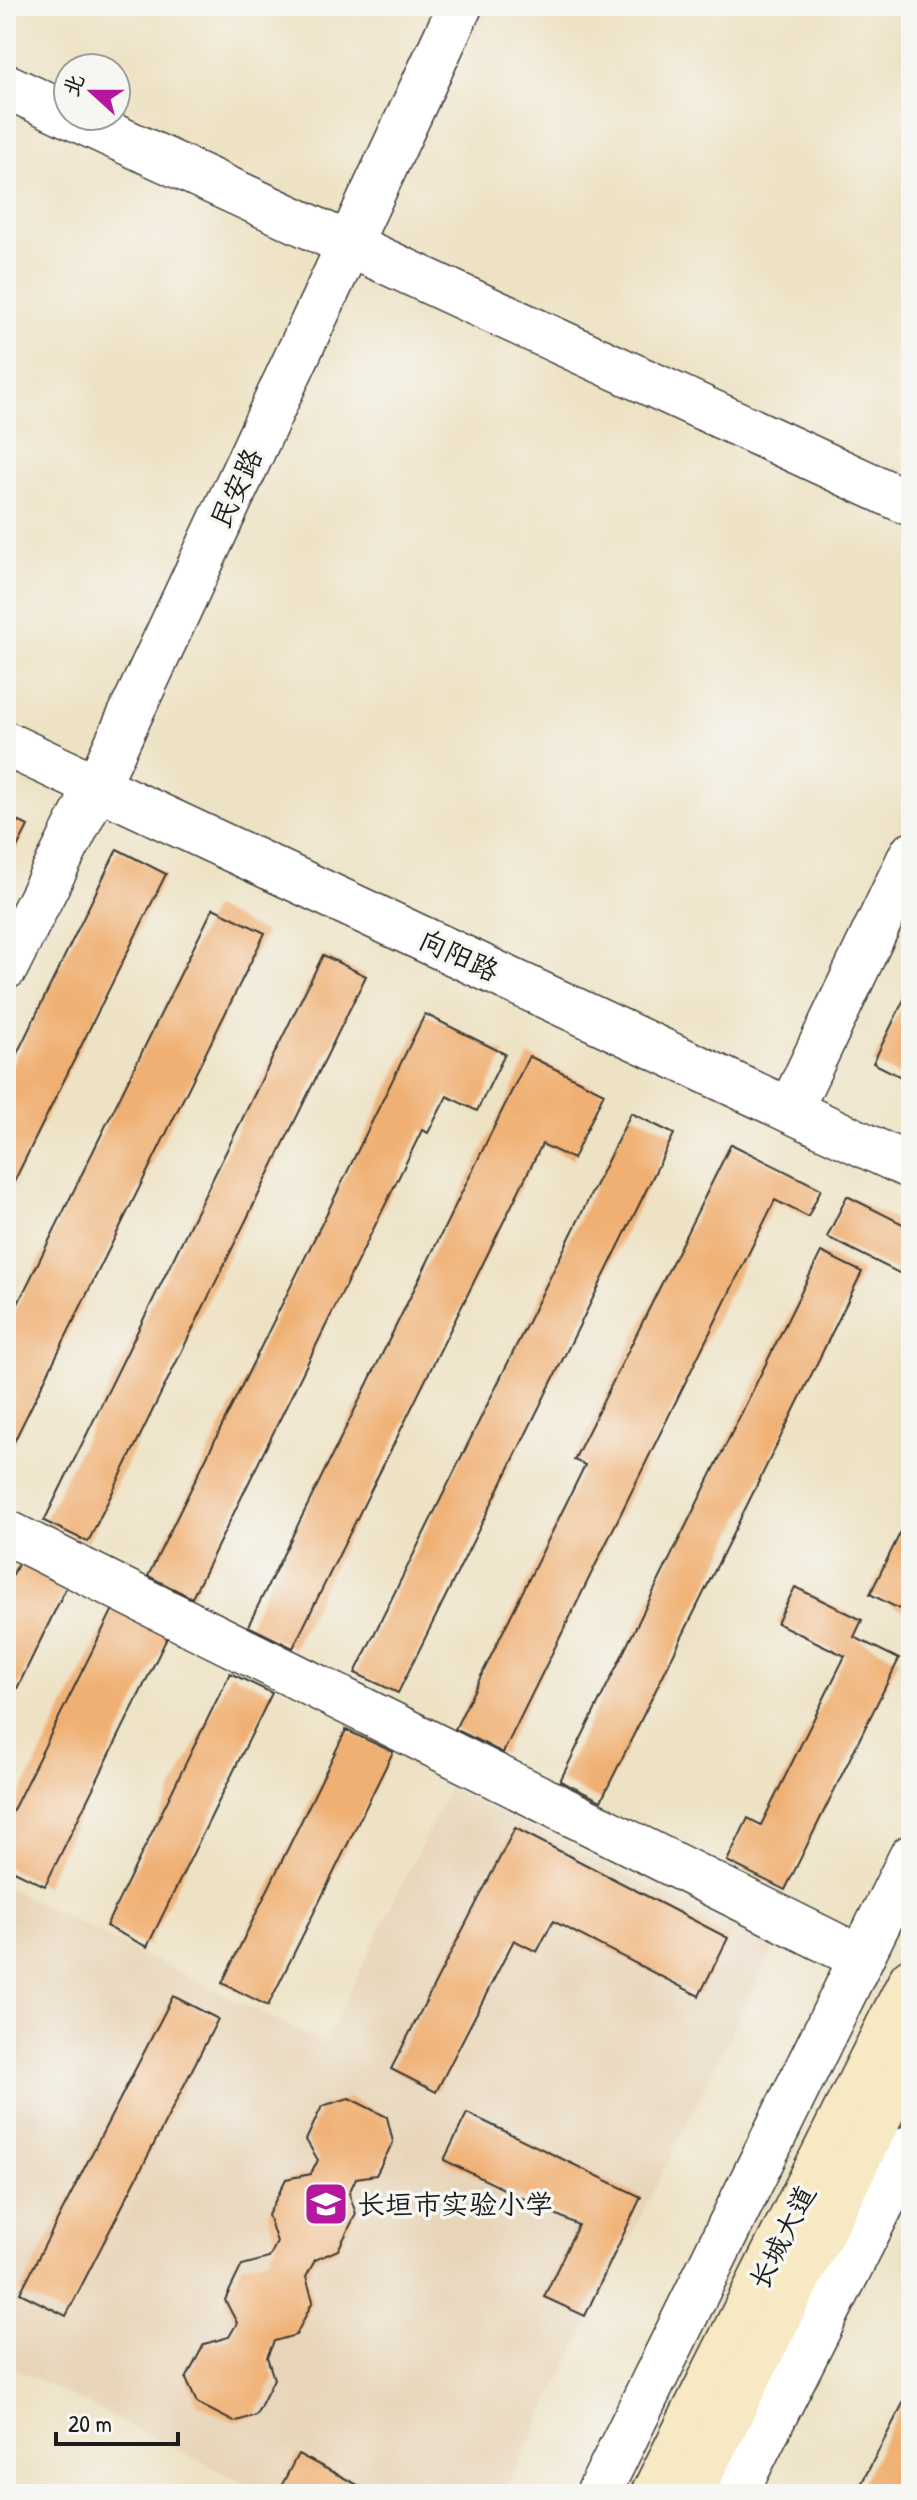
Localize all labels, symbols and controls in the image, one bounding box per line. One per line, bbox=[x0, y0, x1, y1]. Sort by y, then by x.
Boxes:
north arrow bbox=[52, 52, 132, 132]
text: 北 bbox=[55, 69, 91, 100]
street label: 民安路 bbox=[201, 442, 271, 534]
street label: 向阳路 bbox=[413, 920, 505, 990]
street label: 长城大道 bbox=[740, 2178, 824, 2296]
school or university icon: 长垣市实验小学 bbox=[302, 2180, 350, 2228]
place label: 长垣市实验小学 bbox=[357, 2185, 553, 2223]
scale bar bbox=[56, 2396, 178, 2446]
text: 20 m bbox=[68, 2407, 112, 2439]

